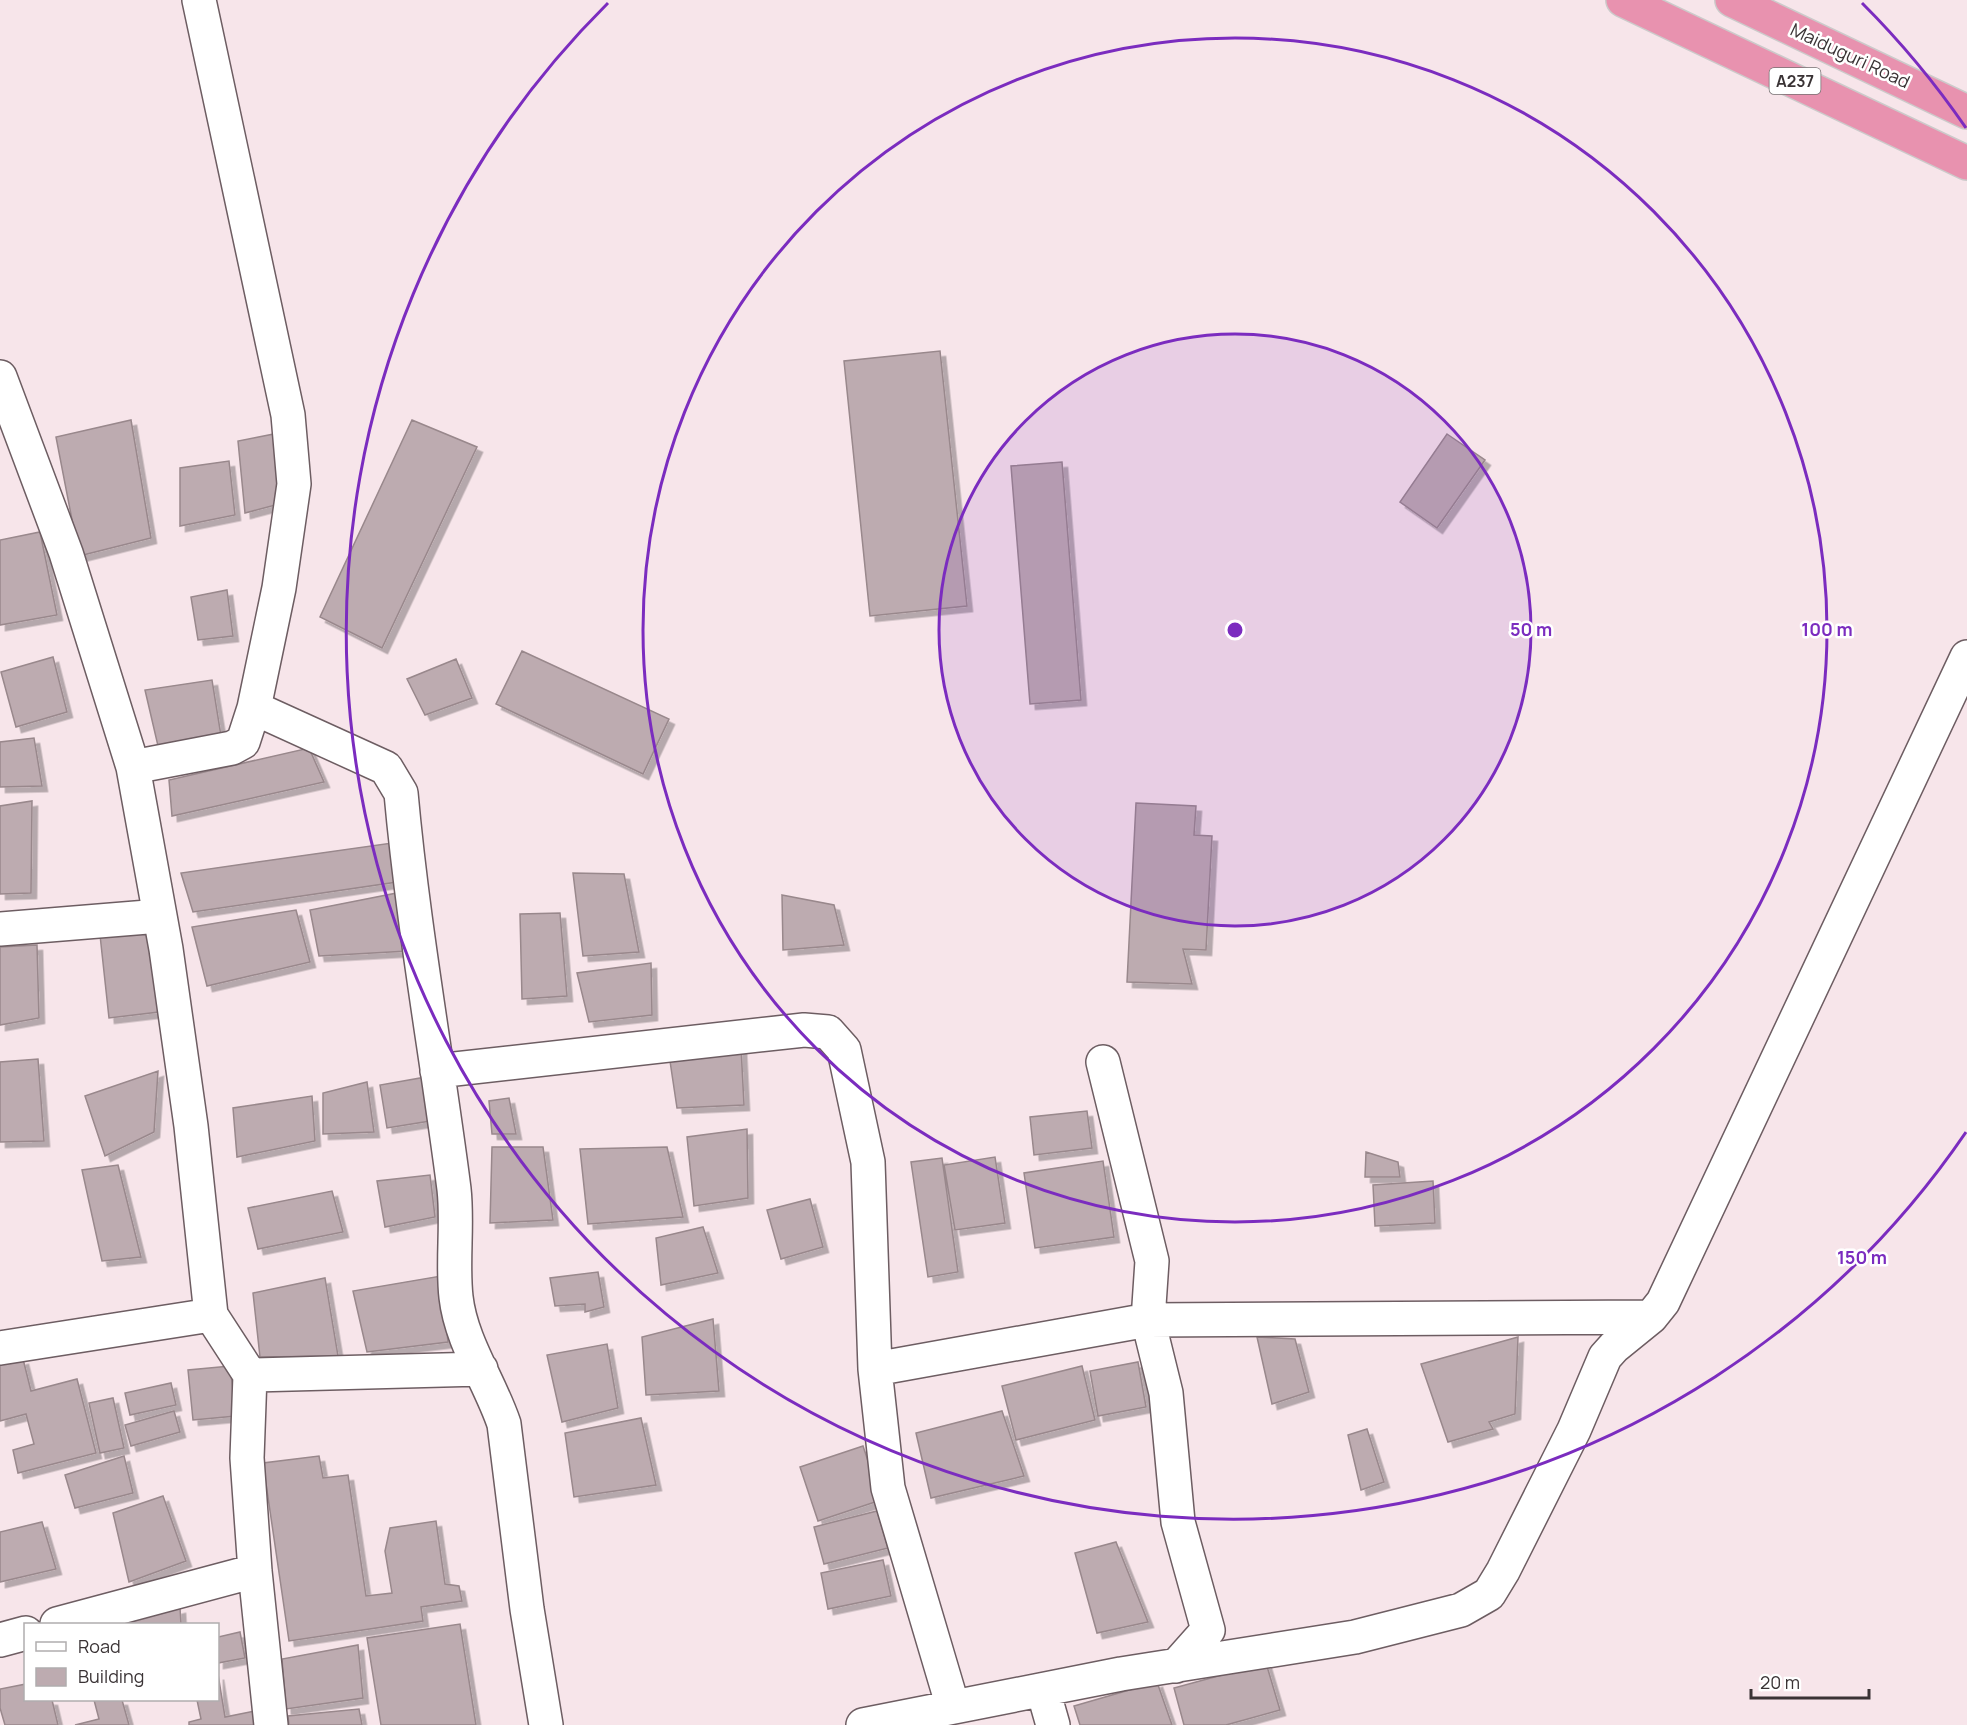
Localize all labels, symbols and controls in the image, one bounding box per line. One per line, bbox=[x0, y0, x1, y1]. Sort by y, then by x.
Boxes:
street label: Maiduguri Road bbox=[1787, 17, 1914, 93]
road number: A237 bbox=[1770, 68, 1820, 94]
text: 50 m bbox=[1510, 617, 1552, 641]
text: 100 m bbox=[1801, 617, 1853, 641]
centre of rings bbox=[1225, 620, 1245, 640]
text: 150 m bbox=[1837, 1245, 1887, 1269]
legend bbox=[24, 1623, 219, 1701]
text: Road bbox=[78, 1634, 121, 1658]
scale bar bbox=[1751, 1662, 1870, 1700]
text: Building bbox=[78, 1664, 144, 1688]
text: 20 m bbox=[1760, 1670, 1800, 1694]

